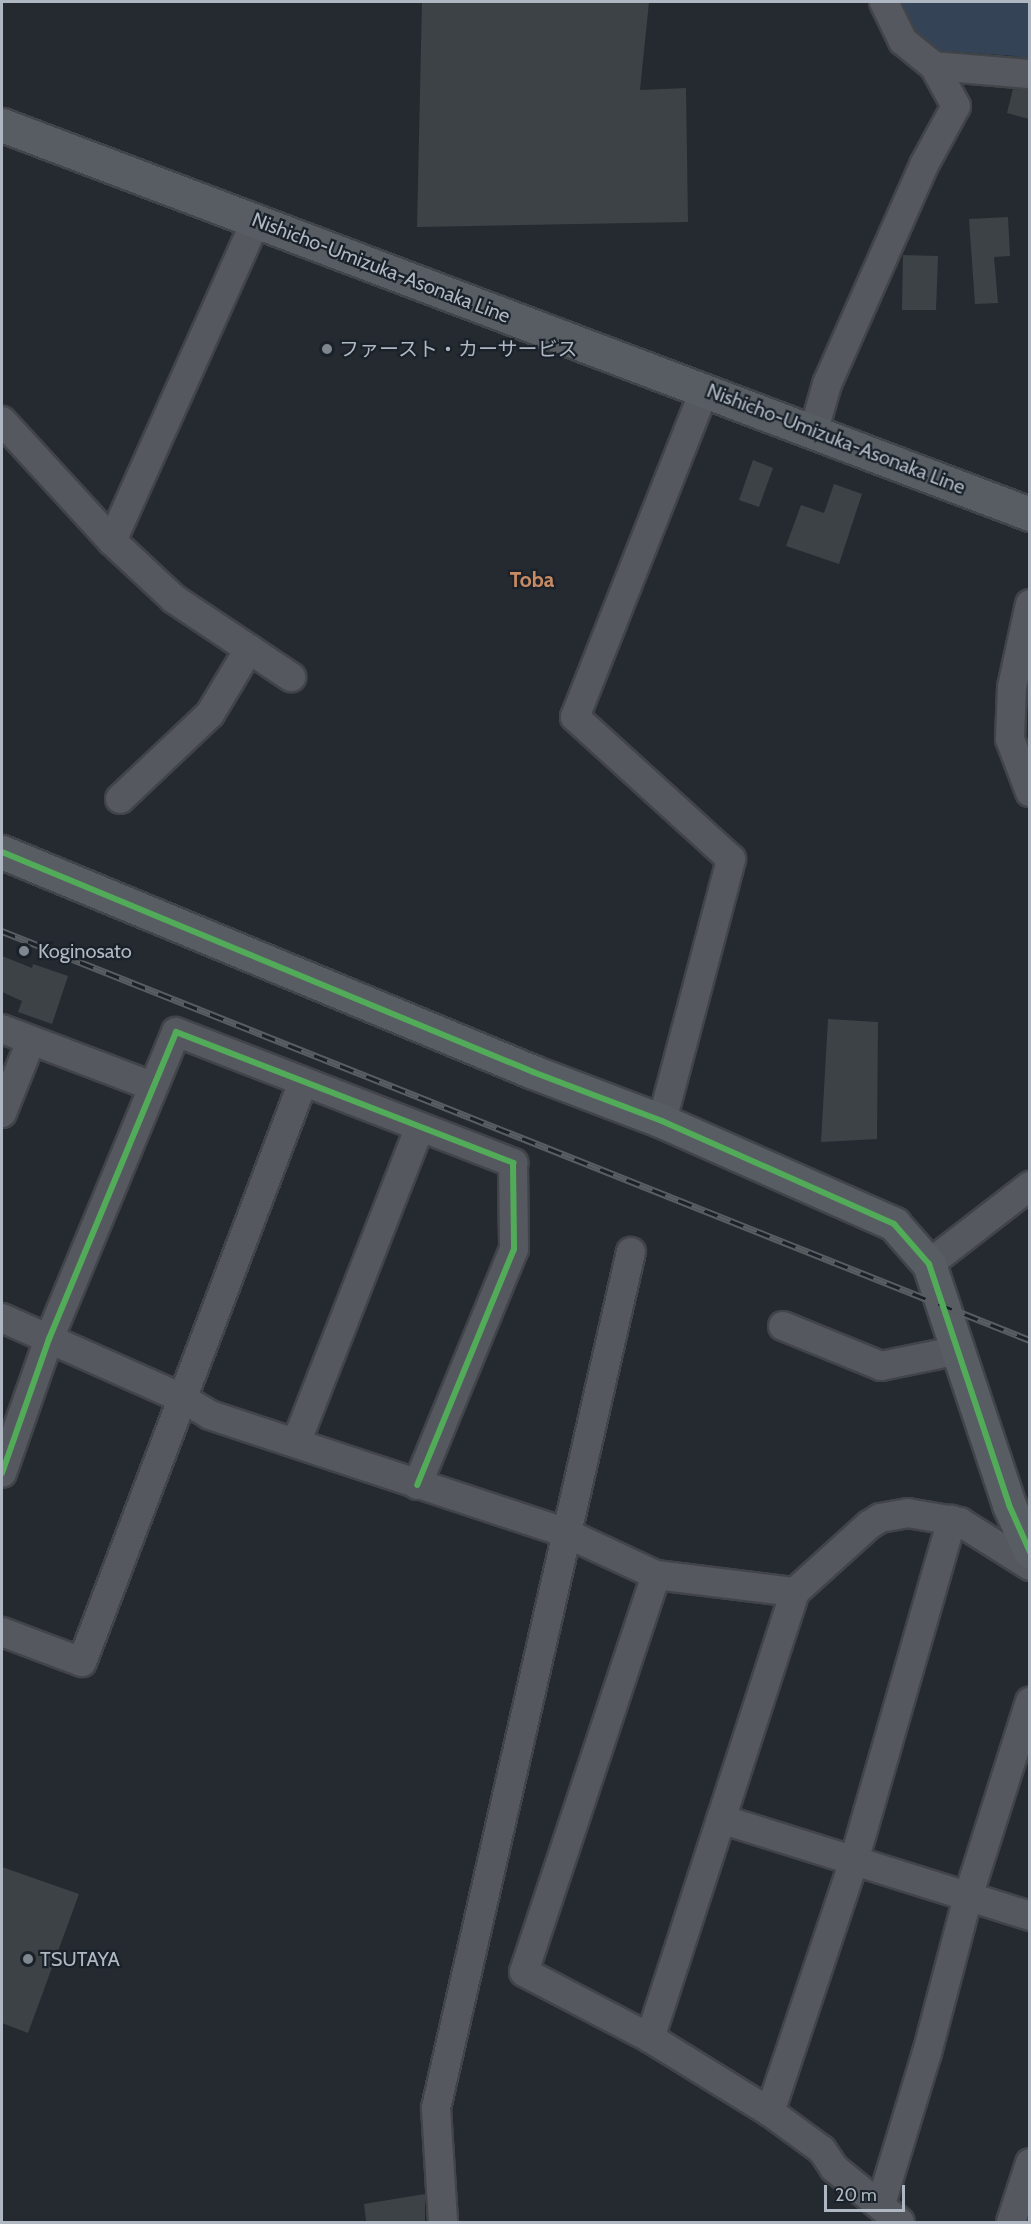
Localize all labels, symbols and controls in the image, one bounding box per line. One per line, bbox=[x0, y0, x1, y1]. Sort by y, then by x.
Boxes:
street label: Nishicho-Umizuka-Asonaka Line bbox=[248, 208, 514, 328]
place label: ファースト・カーサービス bbox=[339, 337, 579, 361]
marker: ファースト・カーサービス bbox=[320, 342, 334, 356]
street label: Nishicho-Umizuka-Asonaka Line bbox=[703, 379, 969, 499]
district label: Toba bbox=[510, 567, 554, 593]
place label: Koginosato bbox=[38, 939, 132, 963]
marker: Koginosato bbox=[15, 942, 33, 960]
place label: TSUTAYA bbox=[40, 1947, 120, 1971]
marker: TSUTAYA bbox=[21, 1952, 35, 1966]
scale bar bbox=[827, 2173, 908, 2211]
text: 20 m bbox=[835, 2184, 877, 2206]

